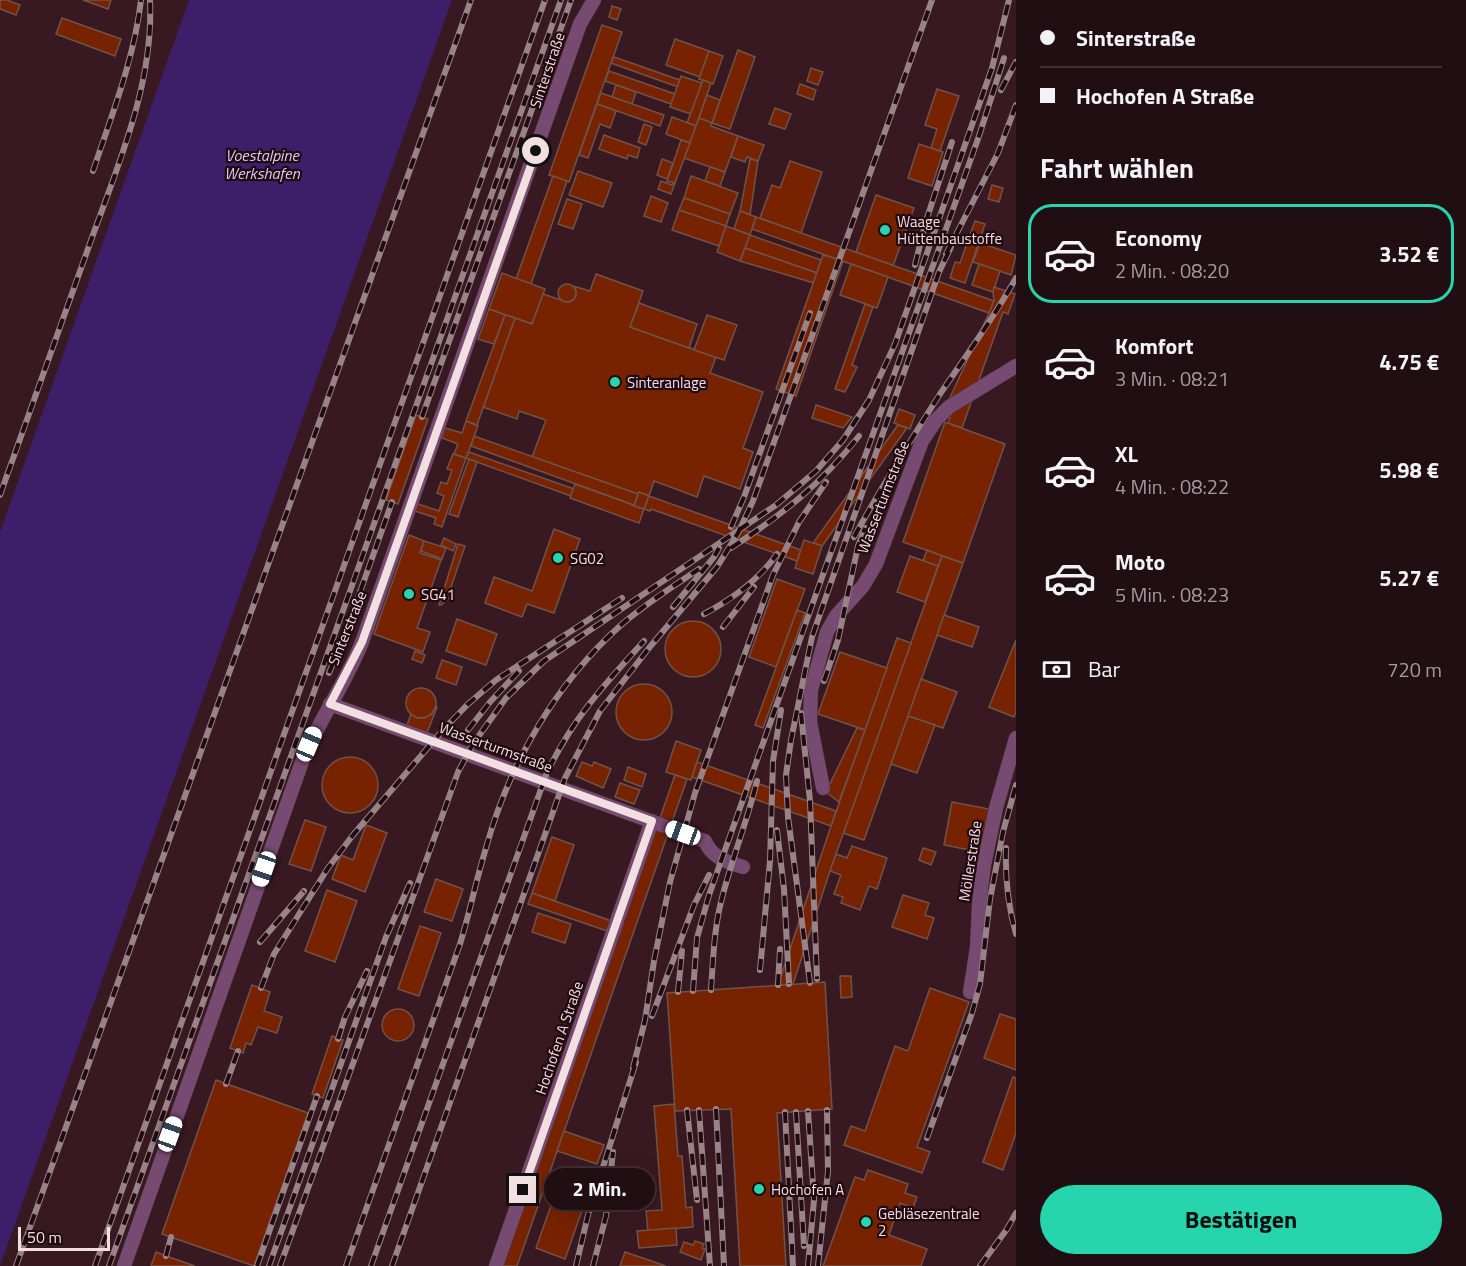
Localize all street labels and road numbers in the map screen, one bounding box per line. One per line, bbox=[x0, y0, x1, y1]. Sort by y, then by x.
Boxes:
street label: Sinterstraße bbox=[523, 29, 571, 111]
street label: Wasserturmstraße bbox=[851, 437, 915, 557]
street label: Sinterstraße bbox=[322, 587, 372, 669]
street label: Wasserturmstraße bbox=[436, 716, 556, 778]
street label: Möllerstraße bbox=[952, 819, 988, 903]
street label: Hochofen A Straße bbox=[529, 978, 589, 1098]

